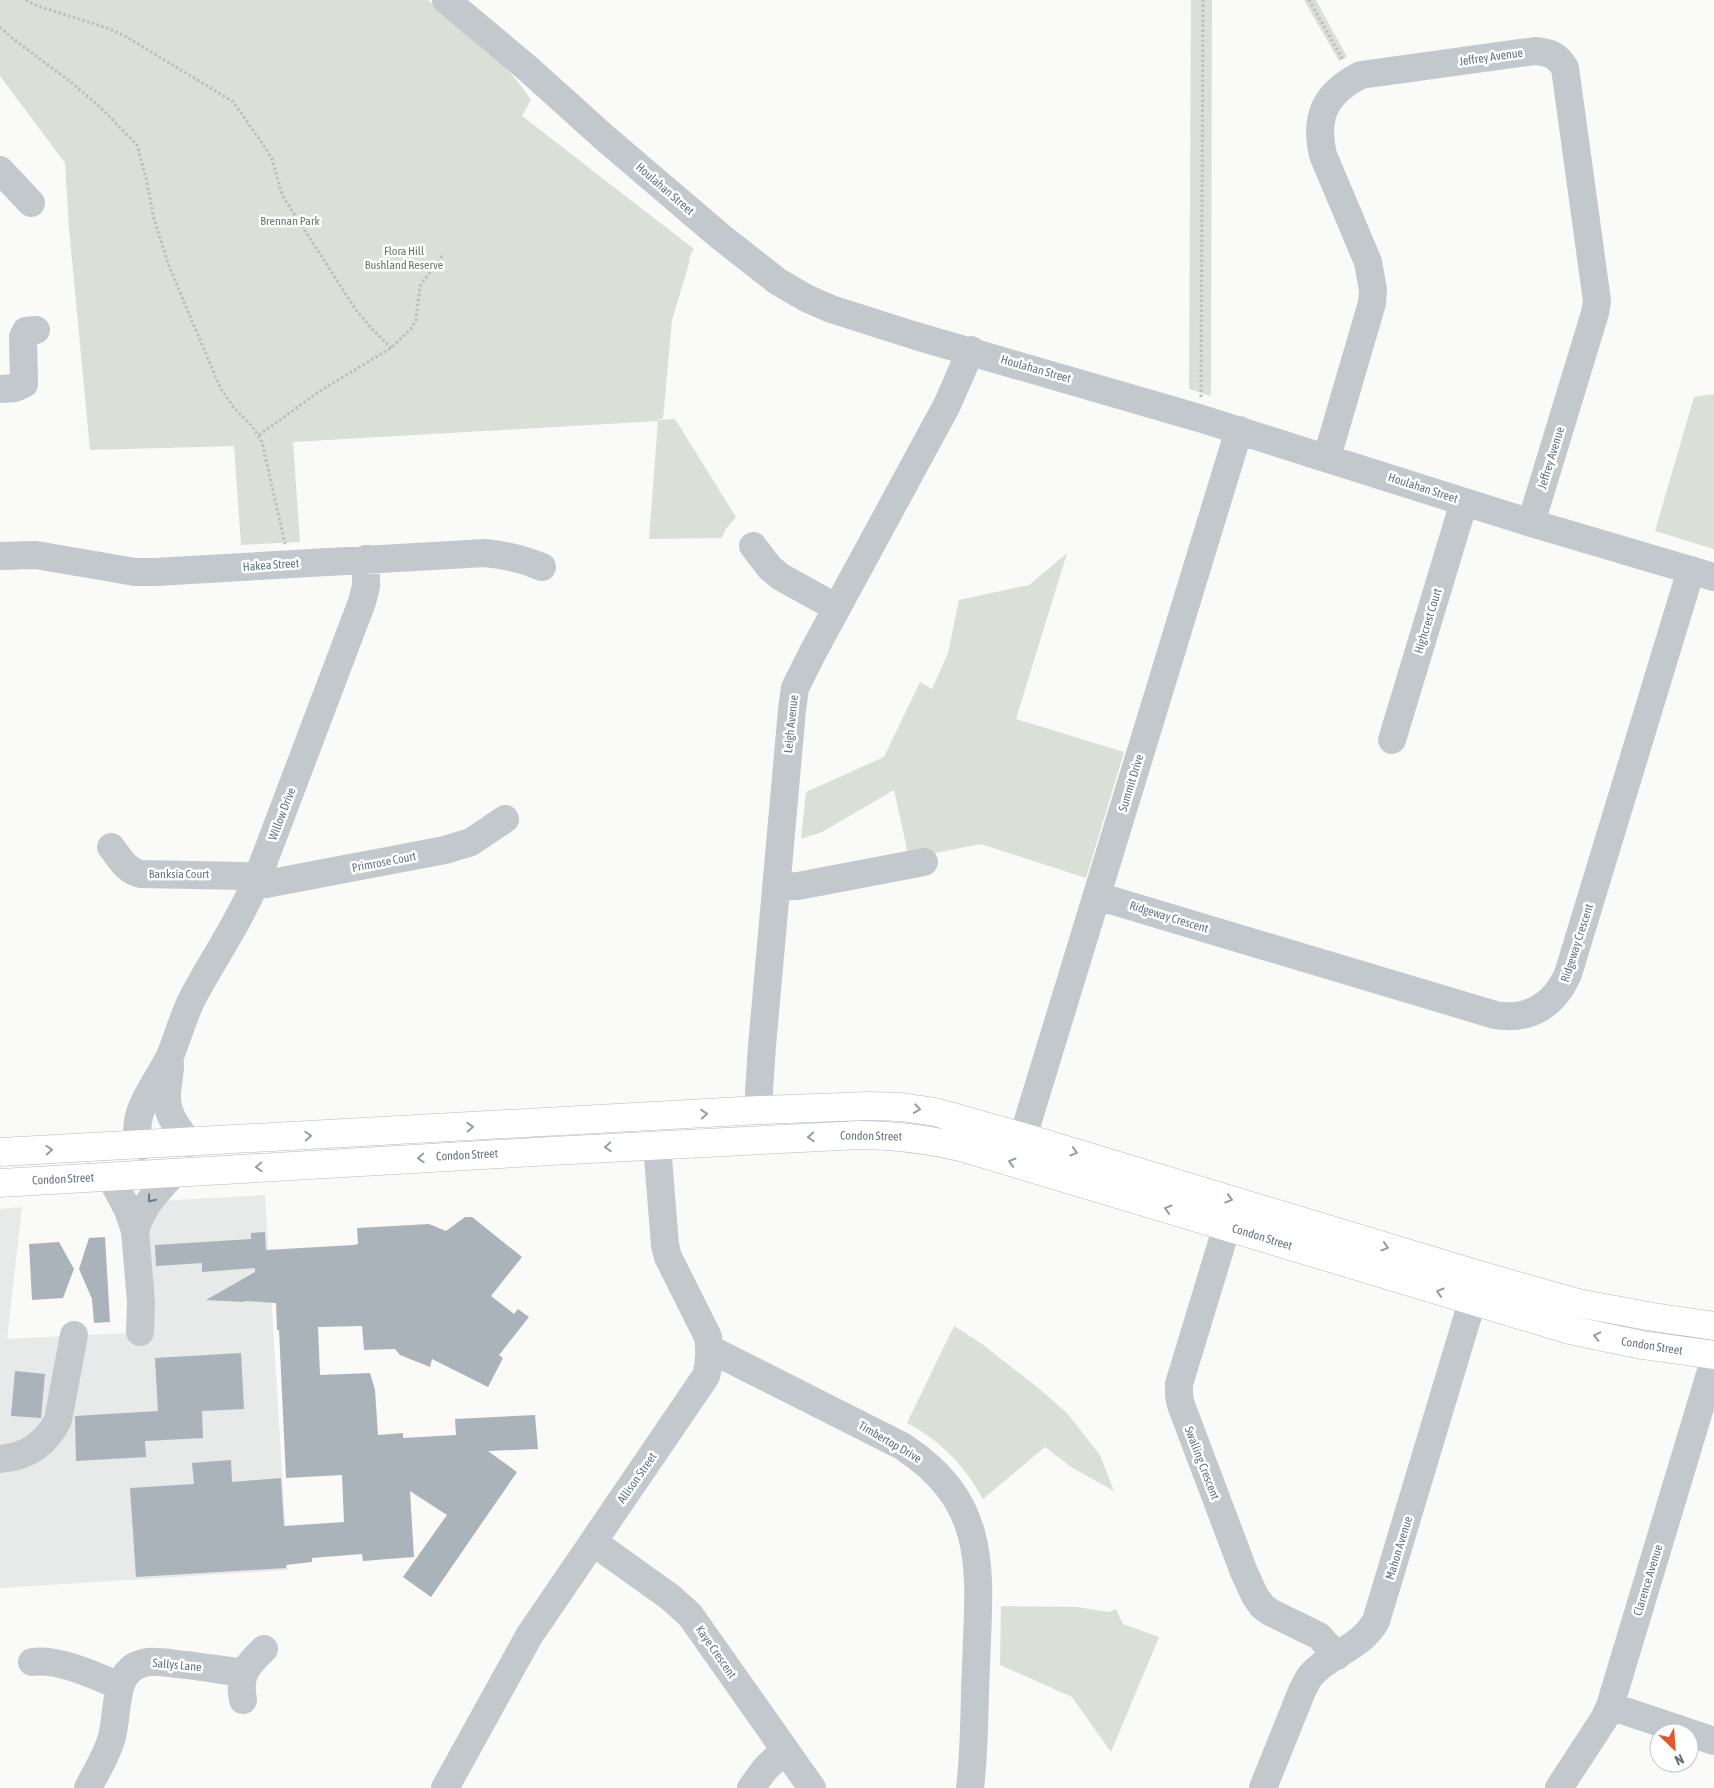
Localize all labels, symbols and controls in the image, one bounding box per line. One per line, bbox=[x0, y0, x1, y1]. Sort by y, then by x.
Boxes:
street label: Jeffrey Avenue bbox=[1458, 46, 1524, 68]
street label: Houlahan Street bbox=[633, 160, 697, 218]
park label: Brennan Park bbox=[260, 214, 320, 228]
park label: Flora Hill Bushland Reserve bbox=[365, 244, 443, 272]
street label: Houlahan Street bbox=[999, 352, 1073, 386]
street label: Jeffrey Avenue bbox=[1535, 425, 1567, 491]
street label: Houlahan Street bbox=[1386, 470, 1460, 506]
street label: Hakea Street bbox=[242, 556, 300, 574]
street label: Highcrest Court bbox=[1411, 586, 1445, 655]
street label: Leigh Avenue bbox=[781, 694, 801, 754]
street label: Summit Drive bbox=[1116, 753, 1146, 813]
street label: Willow Drive bbox=[266, 786, 298, 842]
street label: Primrose Court bbox=[351, 849, 418, 875]
street label: Banksia Court bbox=[149, 867, 210, 881]
street label: Ridgeway Crescent bbox=[1128, 898, 1211, 936]
street label: Ridgeway Crescent bbox=[1558, 901, 1596, 984]
one-way arrow bbox=[913, 1104, 921, 1114]
one-way arrow bbox=[700, 1109, 708, 1120]
one-way arrow bbox=[466, 1122, 474, 1133]
street label: Condon Street bbox=[840, 1128, 903, 1144]
one-way arrow bbox=[304, 1131, 312, 1142]
one-way arrow bbox=[807, 1132, 815, 1143]
one-way arrow bbox=[604, 1142, 612, 1153]
one-way arrow bbox=[45, 1145, 53, 1155]
street label: Condon Street bbox=[436, 1146, 499, 1164]
one-way arrow bbox=[1069, 1147, 1077, 1157]
one-way arrow bbox=[417, 1152, 425, 1163]
one-way arrow bbox=[1009, 1158, 1017, 1168]
one-way arrow bbox=[254, 1162, 262, 1173]
street label: Condon Street bbox=[32, 1170, 95, 1188]
one-way arrow bbox=[148, 1193, 157, 1203]
one-way arrow bbox=[1225, 1194, 1233, 1204]
one-way arrow bbox=[1164, 1204, 1173, 1214]
street label: Condon Street bbox=[1230, 1221, 1294, 1253]
one-way arrow bbox=[1380, 1241, 1388, 1251]
one-way arrow bbox=[1437, 1288, 1445, 1298]
one-way arrow bbox=[1592, 1331, 1601, 1342]
street label: Condon Street bbox=[1620, 1334, 1684, 1358]
street label: Timbertop Drive bbox=[856, 1418, 924, 1466]
street label: Swalling Crescent bbox=[1182, 1425, 1223, 1502]
street label: Allison Street bbox=[614, 1450, 660, 1506]
street label: Mahon Avenue bbox=[1383, 1515, 1415, 1581]
street label: Clarence Avenue bbox=[1631, 1543, 1665, 1617]
street label: Kaye Crescent bbox=[693, 1623, 740, 1681]
street label: Sallys Lane bbox=[152, 1656, 202, 1674]
north arrow bbox=[1649, 1723, 1699, 1773]
text: N bbox=[1672, 1751, 1687, 1769]

